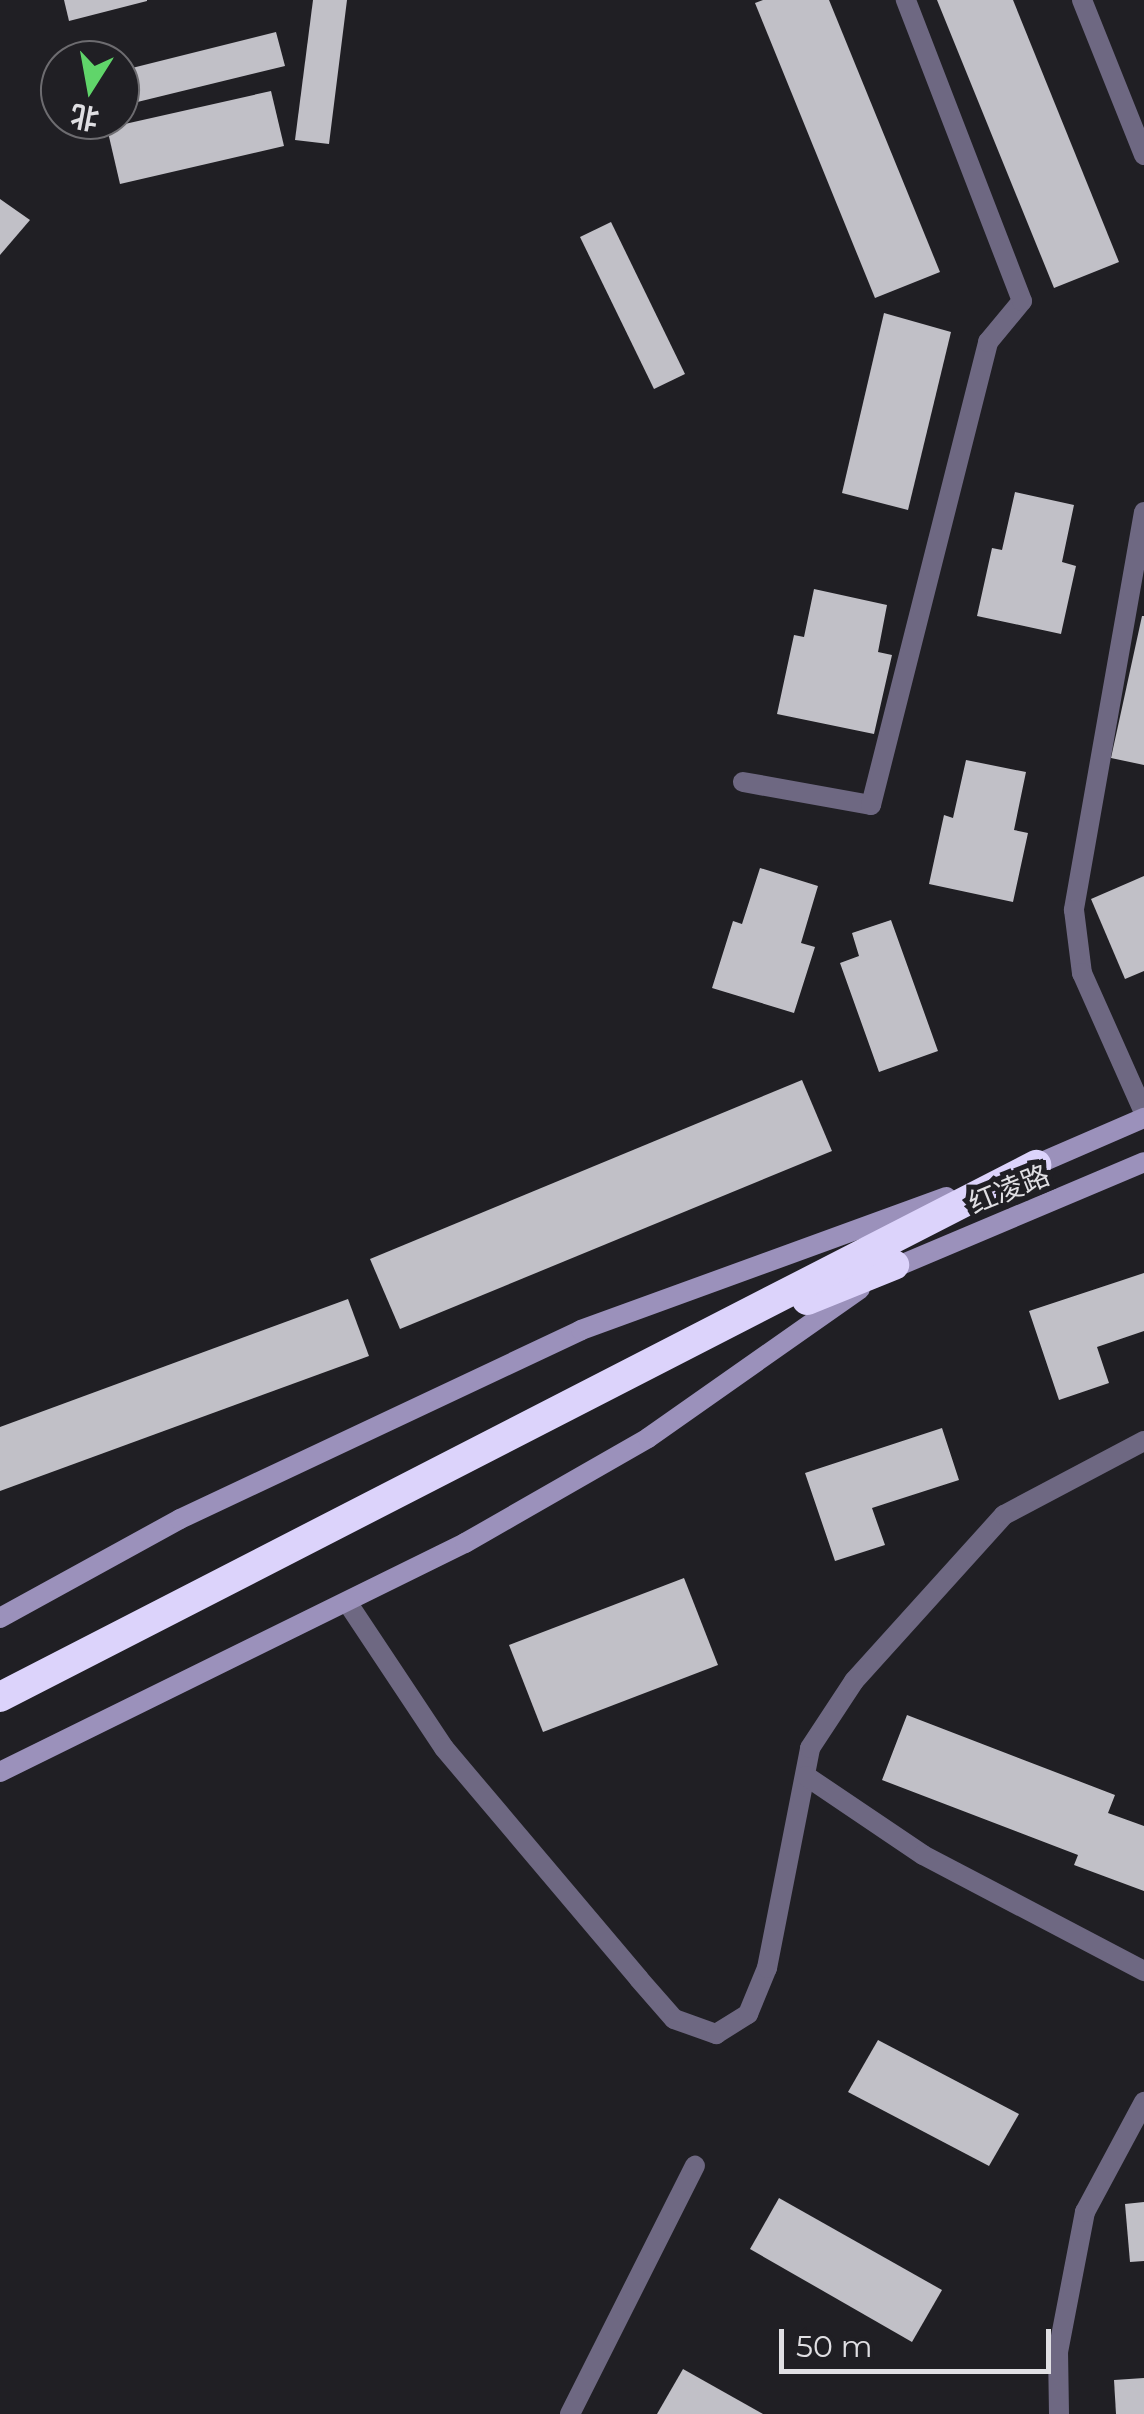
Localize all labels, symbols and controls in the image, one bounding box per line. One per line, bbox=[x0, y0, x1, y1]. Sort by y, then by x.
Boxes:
north arrow bbox=[40, 40, 140, 140]
text: 北 bbox=[68, 98, 102, 137]
street label: 红凌路 bbox=[964, 1158, 1054, 1220]
scale bar bbox=[784, 2309, 1056, 2371]
text: 50 m bbox=[796, 2328, 873, 2365]

